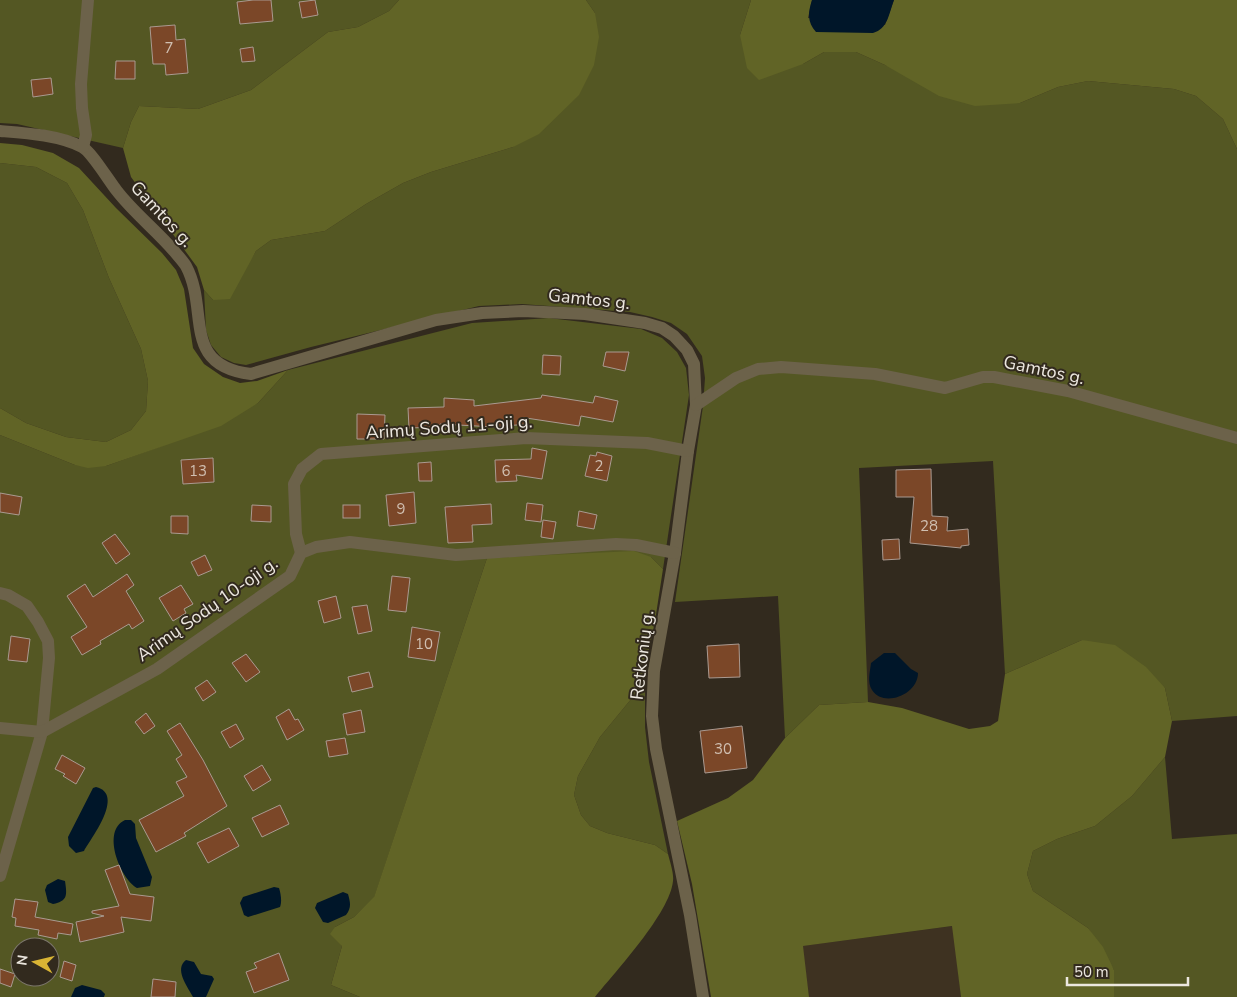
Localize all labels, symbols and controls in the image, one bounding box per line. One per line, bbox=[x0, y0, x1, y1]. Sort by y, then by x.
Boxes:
house number: 7 bbox=[164, 38, 174, 58]
street label: Gamtos g. bbox=[125, 176, 199, 252]
street label: Gamtos g. bbox=[547, 283, 631, 315]
street label: Gamtos g. bbox=[1001, 350, 1087, 390]
street label: Arimų Sodų 11-oji g. bbox=[365, 409, 533, 445]
house number: 2 bbox=[594, 456, 604, 476]
house number: 13 bbox=[189, 461, 207, 481]
house number: 6 bbox=[501, 461, 511, 481]
house number: 9 bbox=[396, 499, 406, 519]
house number: 28 bbox=[920, 516, 938, 536]
street label: Arimų Sodų 10-oji g. bbox=[132, 551, 282, 667]
street label: Retkonių g. bbox=[625, 609, 659, 701]
house number: 10 bbox=[415, 634, 433, 654]
house number: 30 bbox=[714, 739, 732, 759]
north arrow bbox=[10, 937, 60, 987]
text: N bbox=[12, 954, 33, 967]
scale bar bbox=[1067, 954, 1188, 986]
text: 50 m bbox=[1074, 962, 1109, 982]

